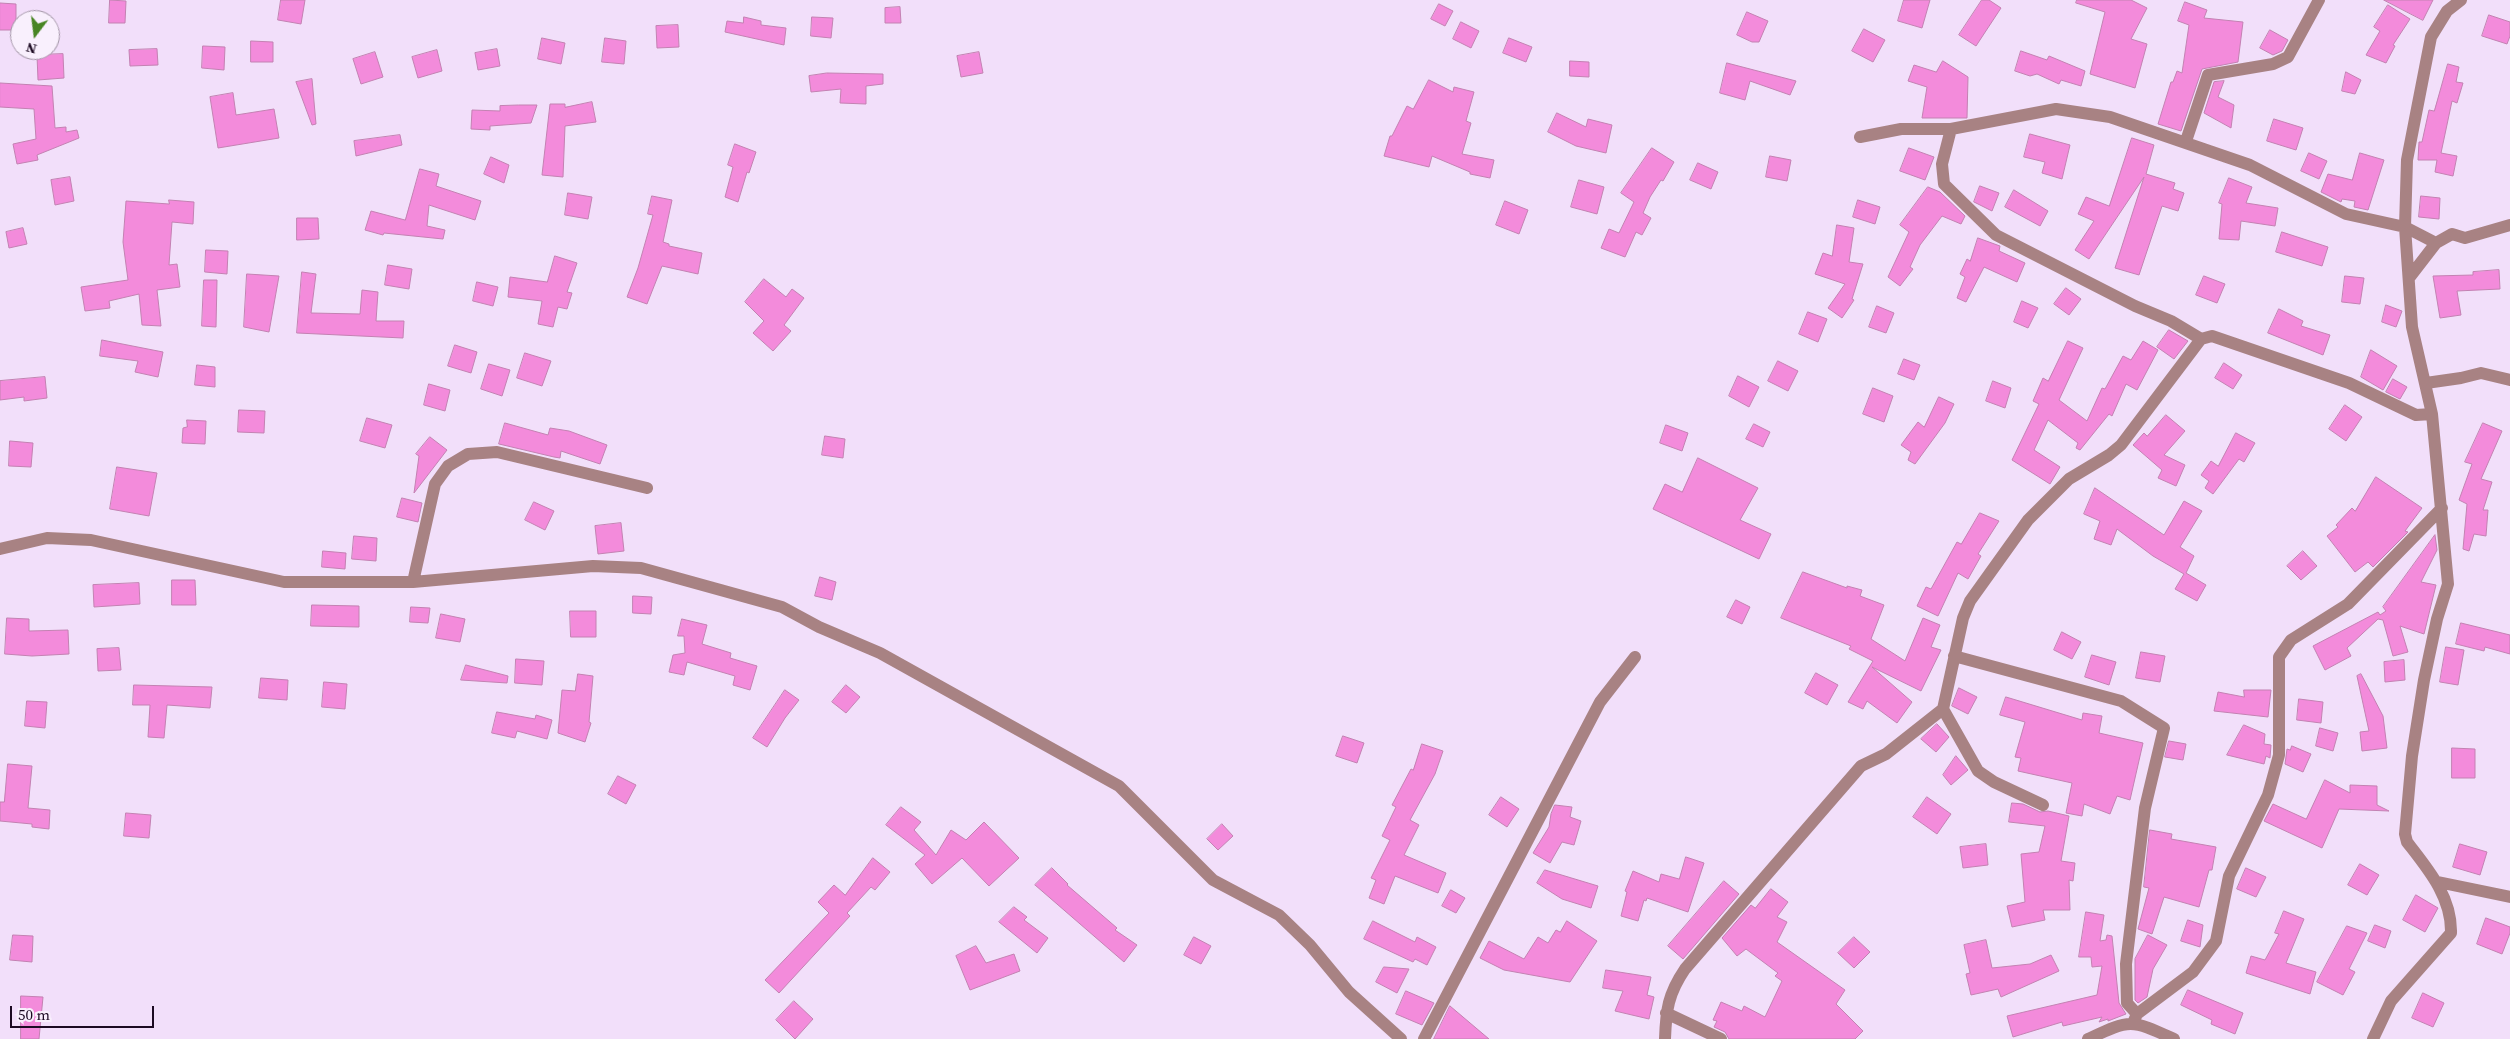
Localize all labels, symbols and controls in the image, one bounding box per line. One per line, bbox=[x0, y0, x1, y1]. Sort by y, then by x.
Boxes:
north arrow bbox=[10, 10, 60, 60]
text: N bbox=[24, 38, 39, 60]
scale bar bbox=[12, 996, 156, 1028]
text: 50 m bbox=[18, 1004, 50, 1025]

